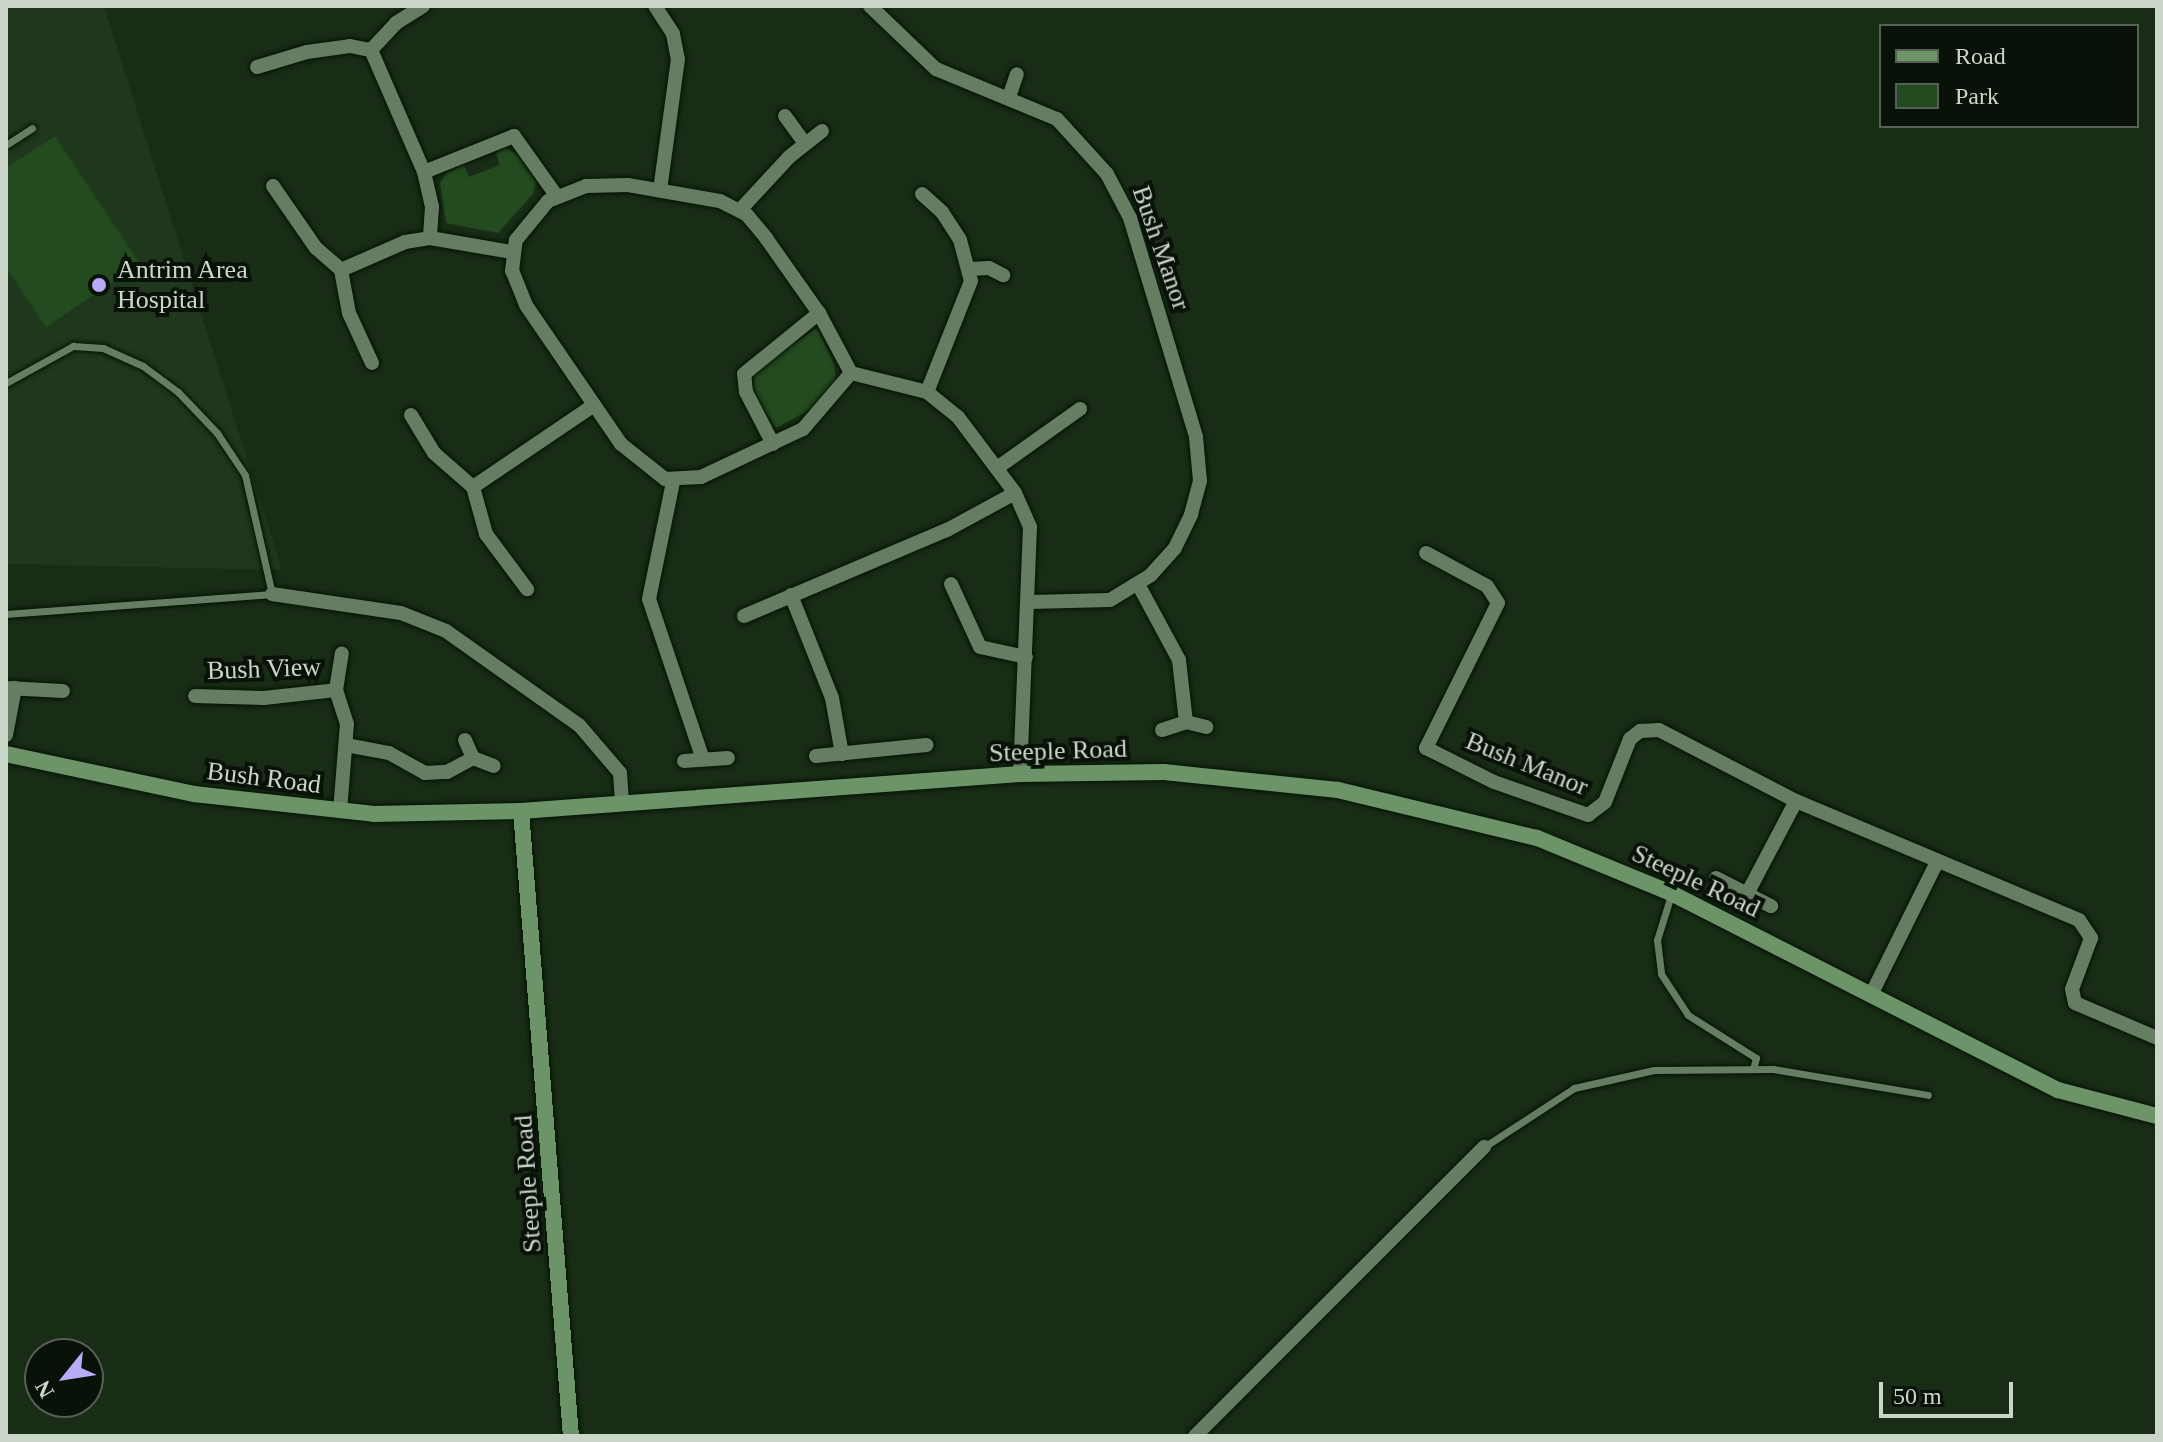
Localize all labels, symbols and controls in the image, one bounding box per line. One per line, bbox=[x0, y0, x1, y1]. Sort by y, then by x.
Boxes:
legend bbox=[1879, 24, 2139, 128]
text: Road bbox=[1955, 43, 2006, 69]
text: Park bbox=[1955, 83, 1999, 109]
street label: Bush Manor bbox=[1125, 182, 1197, 314]
place label: Antrim Area Hospital bbox=[117, 254, 249, 316]
marker: Antrim Area Hospital bbox=[88, 274, 110, 296]
street label: Bush View bbox=[206, 651, 322, 687]
street label: Bush Manor bbox=[1461, 725, 1593, 803]
street label: Steeple Road bbox=[989, 733, 1127, 769]
street label: Bush Road bbox=[205, 756, 323, 800]
street label: Steeple Road bbox=[1627, 838, 1765, 924]
street label: Steeple Road bbox=[508, 1114, 548, 1254]
north arrow bbox=[24, 1338, 104, 1418]
scale bar bbox=[1883, 1366, 2017, 1416]
text: N bbox=[30, 1376, 59, 1402]
text: 50 m bbox=[1893, 1383, 1942, 1409]

